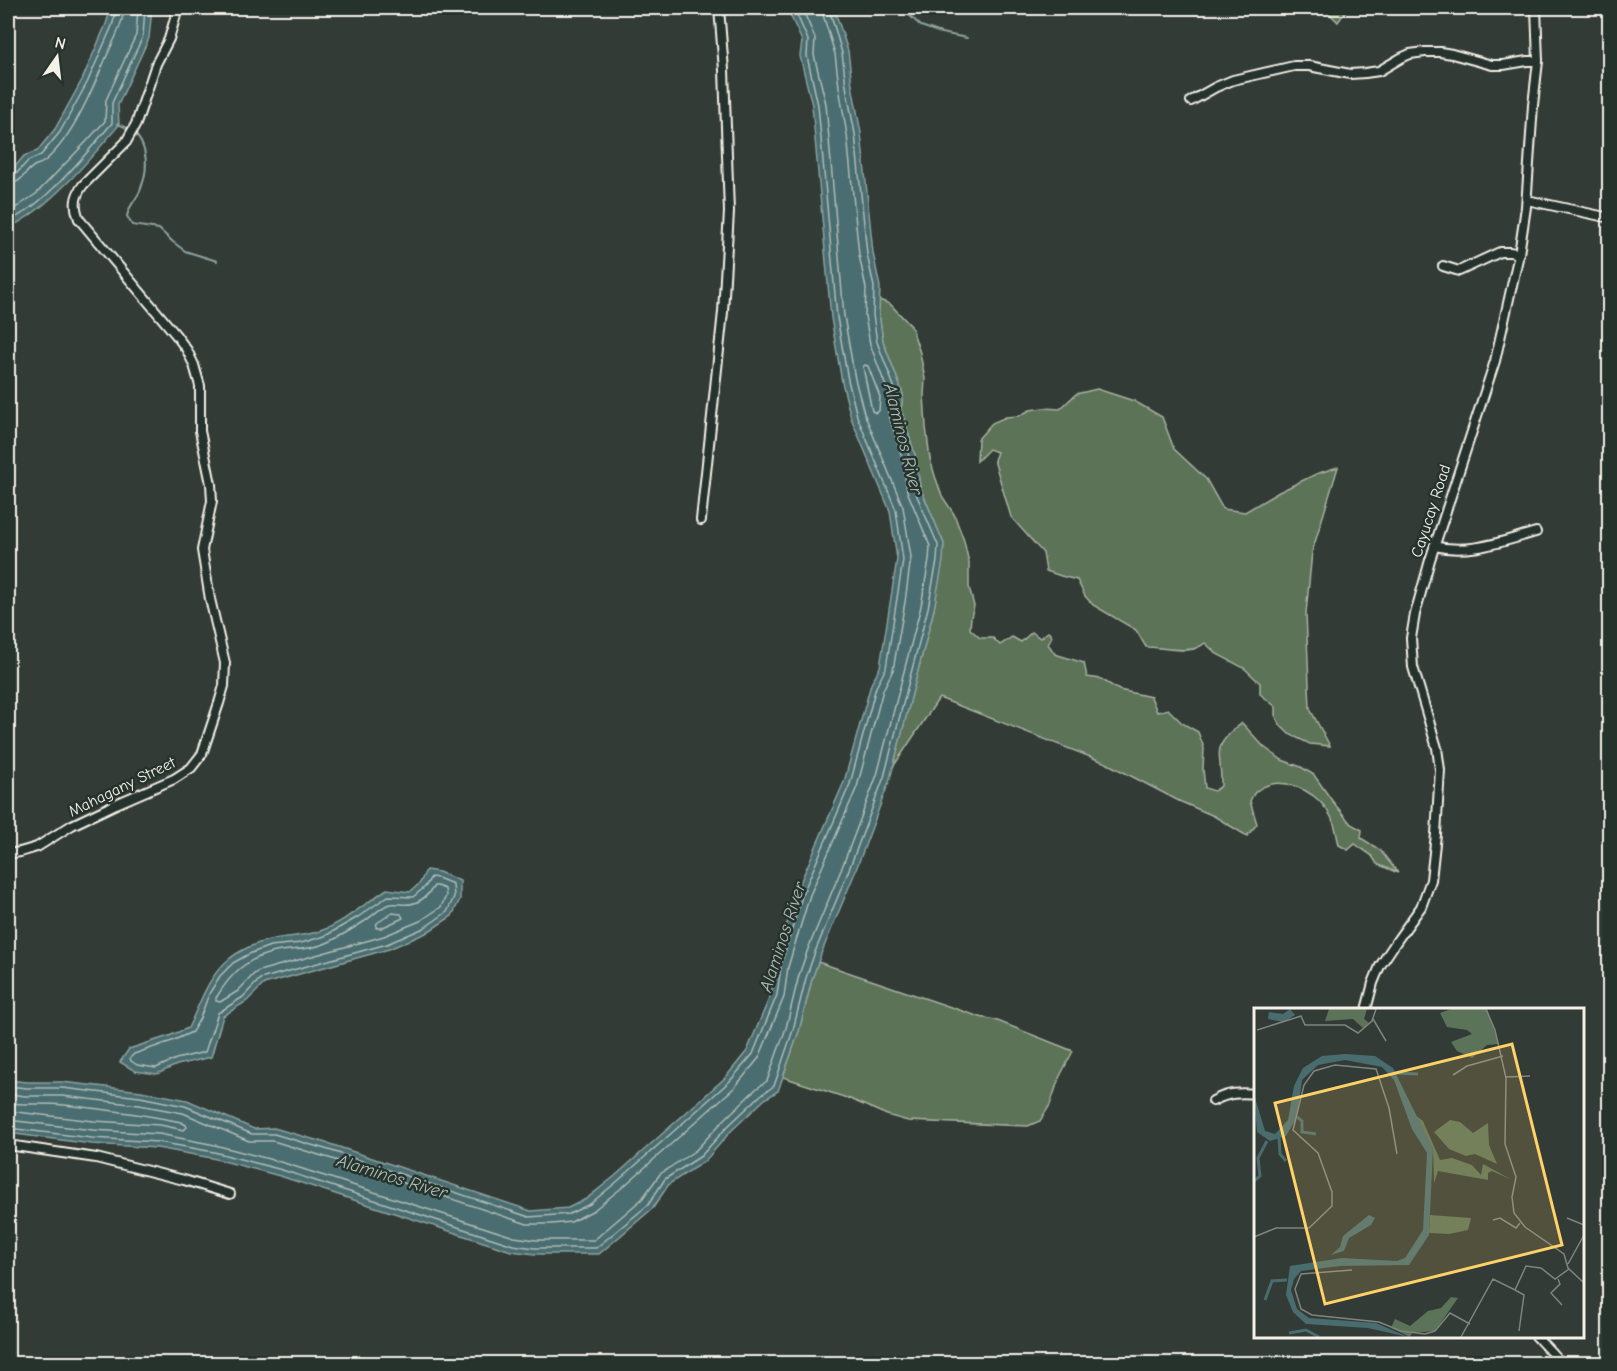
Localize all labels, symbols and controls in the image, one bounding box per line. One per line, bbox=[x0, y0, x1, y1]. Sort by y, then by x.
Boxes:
north arrow bbox=[27, 27, 87, 87]
text: N bbox=[53, 33, 68, 53]
water label: Alaminos River bbox=[879, 380, 927, 498]
street label: Cayucay Road bbox=[1408, 462, 1454, 560]
street label: Mahagany Street bbox=[66, 753, 179, 821]
water label: Alaminos River bbox=[755, 879, 811, 995]
inset map bbox=[1254, 1008, 1584, 1338]
water label: Alaminos River bbox=[333, 1150, 450, 1204]

